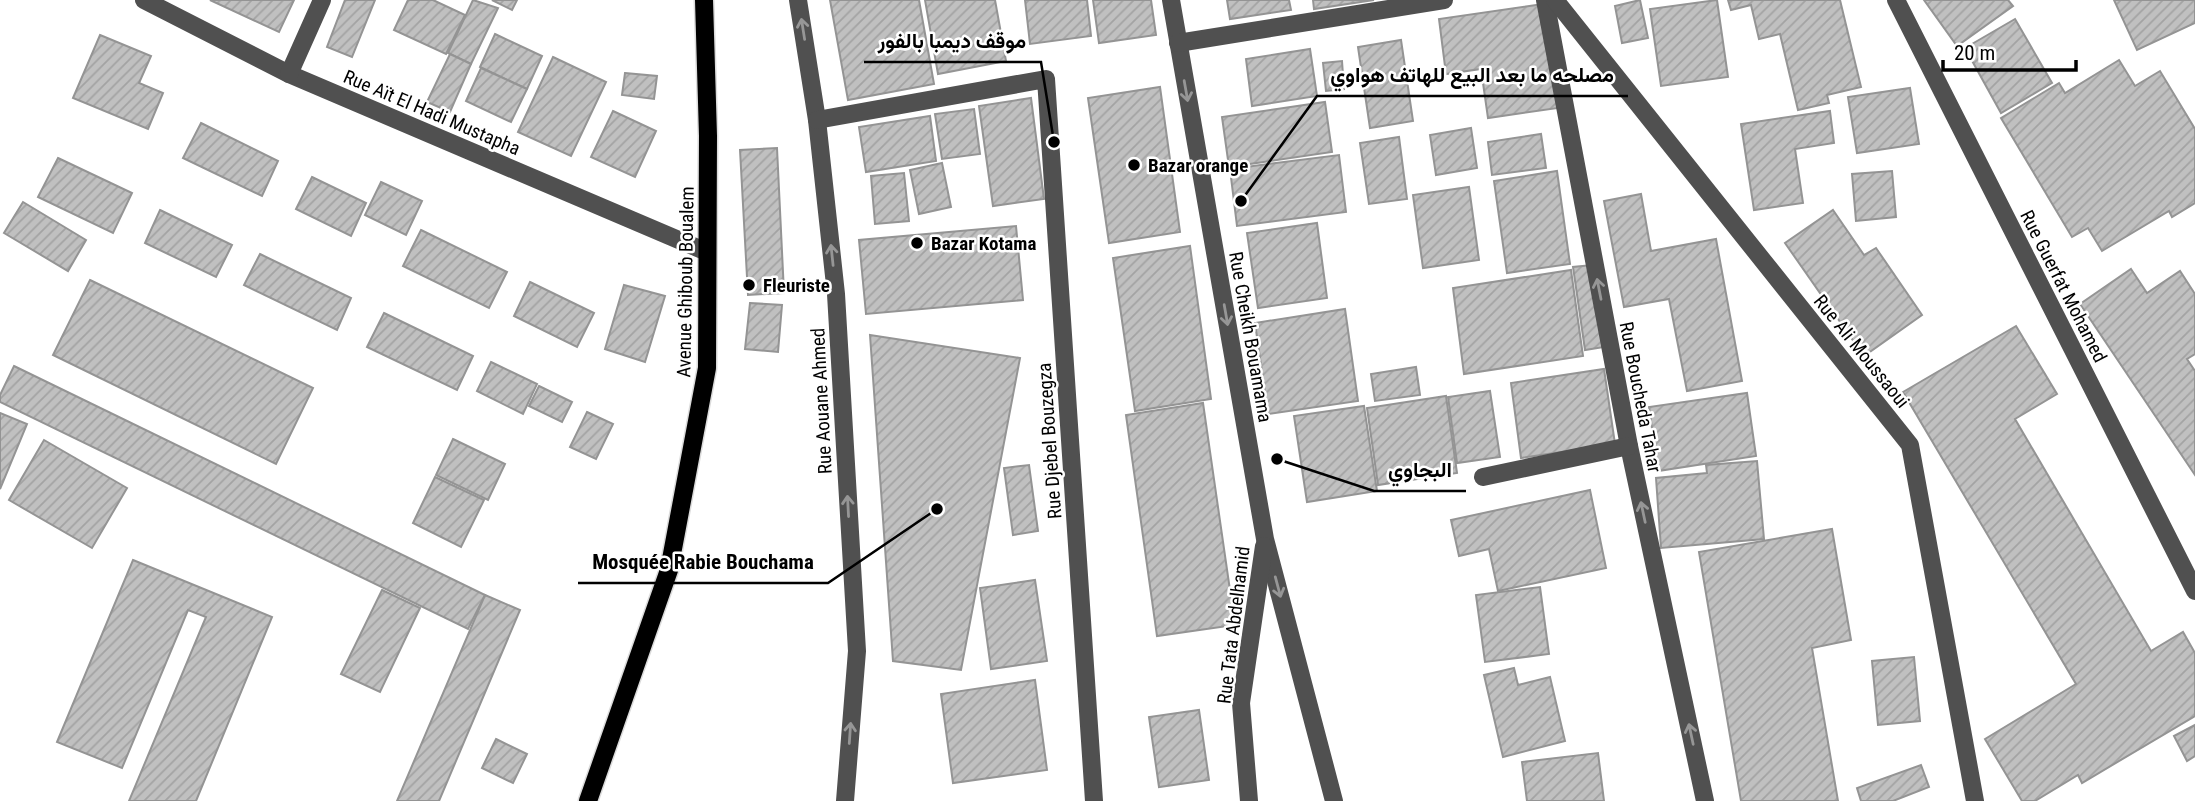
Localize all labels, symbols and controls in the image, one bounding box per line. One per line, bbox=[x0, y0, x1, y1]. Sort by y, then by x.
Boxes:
one-way arrow bbox=[796, 18, 809, 41]
callout: موقف ديمبا بالفور bbox=[864, 20, 1041, 62]
scale bar bbox=[1943, 28, 2076, 72]
text: موقف ديمبا بالفور bbox=[877, 29, 1026, 54]
text: 20 m bbox=[1954, 41, 1995, 65]
callout: مصلحه ما بعد البيع للهاتف هواوي bbox=[1317, 54, 1628, 96]
text: مصلحه ما بعد البيع للهاتف هواوي bbox=[1330, 63, 1614, 92]
street label: Rue Aït El Hadi Mustapha bbox=[340, 65, 524, 160]
one-way arrow bbox=[1180, 80, 1194, 102]
place label: Bazar orange bbox=[1148, 154, 1248, 177]
marker: Bazar orange bbox=[1126, 157, 1142, 173]
street label: Avenue Ghiboub Boualem bbox=[672, 186, 699, 378]
street label: Rue Guerfat Mohamed bbox=[2015, 206, 2112, 366]
place label: Bazar Kotama bbox=[931, 232, 1036, 255]
marker: Bazar Kotama bbox=[909, 235, 925, 251]
one-way arrow bbox=[825, 244, 838, 266]
street label: Rue Cheikh Bouamama bbox=[1224, 250, 1277, 424]
place label: Fleuriste bbox=[763, 274, 830, 297]
marker: Fleuriste bbox=[741, 277, 757, 293]
one-way arrow bbox=[1592, 278, 1605, 301]
street label: Rue Ali Moussaoui bbox=[1809, 290, 1914, 413]
one-way arrow bbox=[1220, 304, 1233, 326]
street label: Rue Boucheda Tahar bbox=[1615, 320, 1666, 475]
street label: Rue Aouane Ahmed bbox=[806, 327, 837, 475]
street label: Rue Djebel Bouzegza bbox=[1033, 362, 1066, 520]
callout: البجاوي bbox=[1374, 449, 1466, 491]
text: البجاوي bbox=[1388, 458, 1452, 487]
one-way arrow bbox=[841, 495, 854, 518]
one-way arrow bbox=[1635, 501, 1649, 524]
callout: Mosquée Rabie Bouchama bbox=[578, 541, 828, 583]
street label: Rue Tata Abdelhamid bbox=[1212, 545, 1255, 705]
text: Mosquée Rabie Bouchama bbox=[592, 550, 814, 574]
one-way arrow bbox=[1272, 575, 1285, 598]
one-way arrow bbox=[844, 722, 857, 745]
one-way arrow bbox=[1683, 723, 1697, 746]

